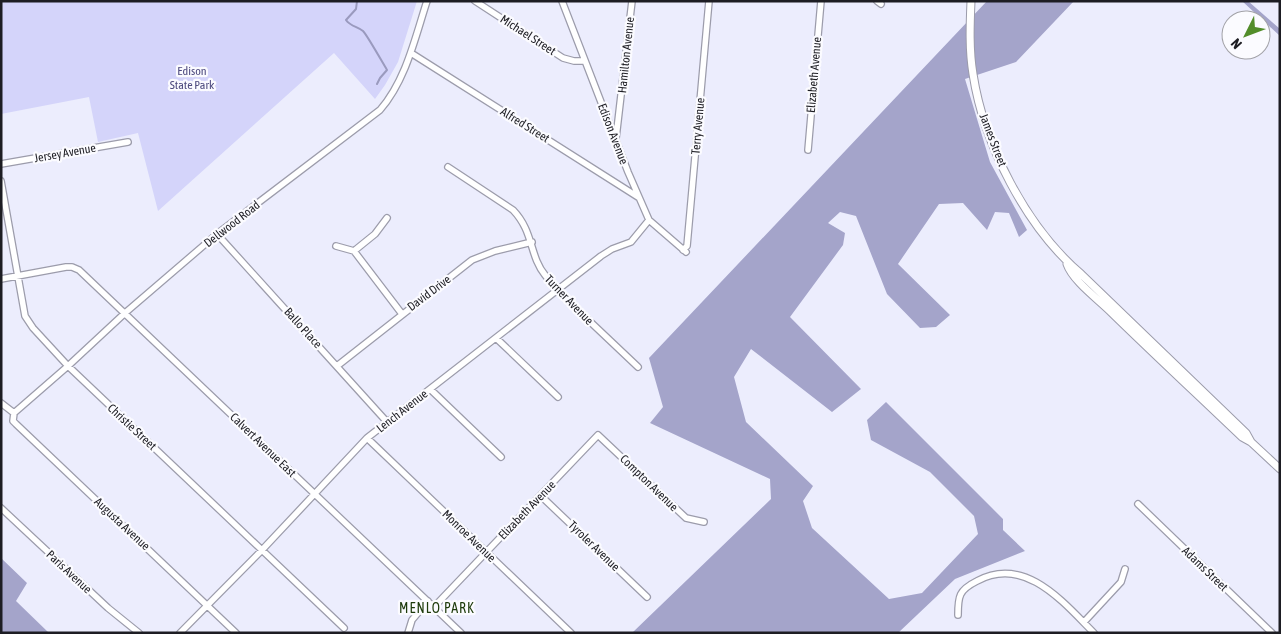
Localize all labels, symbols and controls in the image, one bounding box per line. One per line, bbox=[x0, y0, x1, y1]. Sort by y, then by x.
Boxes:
north arrow bbox=[1221, 10, 1271, 60]
street label: Michael Street bbox=[498, 12, 559, 58]
street label: Hamilton Avenue bbox=[615, 16, 637, 94]
text: N bbox=[1228, 35, 1245, 52]
street label: Elizabeth Avenue bbox=[804, 36, 824, 114]
park label: Edison State Park bbox=[170, 64, 215, 92]
street label: Terry Avenue bbox=[689, 97, 707, 155]
street label: Edison Avenue bbox=[595, 102, 631, 166]
street label: Alfred Street bbox=[498, 104, 552, 146]
street label: James Street bbox=[976, 111, 1010, 169]
street label: Jersey Avenue bbox=[33, 141, 97, 165]
street label: Dellwood Road bbox=[201, 198, 263, 250]
street label: David Drive bbox=[405, 272, 453, 314]
street label: Turner Avenue bbox=[542, 272, 596, 328]
street label: Ballo Place bbox=[281, 305, 325, 351]
street label: Lench Avenue bbox=[374, 387, 430, 435]
street label: Christie Street bbox=[105, 401, 160, 453]
street label: Calvert Avenue East bbox=[227, 410, 299, 480]
street label: Compton Avenue bbox=[617, 452, 681, 514]
street label: Elizabeth Avenue bbox=[495, 478, 559, 542]
street label: Augusta Avenue bbox=[91, 495, 153, 553]
street label: Monroe Avenue bbox=[439, 507, 499, 565]
street label: Tyroler Avenue bbox=[565, 518, 623, 574]
street label: Adams Street bbox=[1179, 544, 1231, 595]
street label: Paris Avenue bbox=[44, 548, 94, 596]
district label: MENLO PARK bbox=[399, 600, 475, 616]

